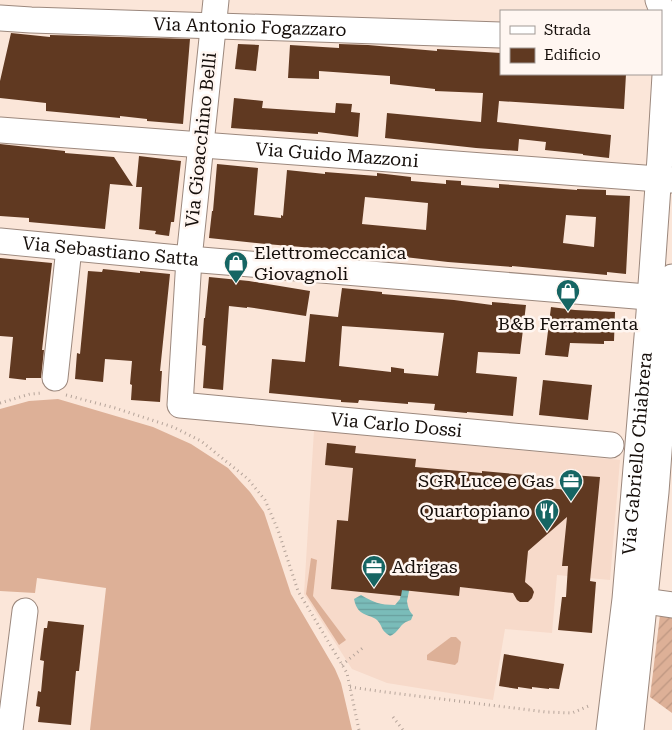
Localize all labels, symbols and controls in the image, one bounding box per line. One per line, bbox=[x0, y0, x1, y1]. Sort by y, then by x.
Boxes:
legend bbox=[500, 10, 662, 75]
street label: Via Antonio Fogazzaro bbox=[153, 13, 347, 40]
text: Strada bbox=[544, 21, 591, 39]
text: Edificio bbox=[544, 46, 601, 64]
street label: Via Gioacchino Belli bbox=[181, 51, 220, 229]
street label: Via Guido Mazzoni bbox=[255, 138, 420, 171]
street label: Via Sebastiano Satta bbox=[21, 232, 200, 270]
place label: Elettromeccanica Giovagnoli bbox=[254, 242, 407, 284]
shop icon: Elettromeccanica Giovagnoli bbox=[223, 250, 249, 284]
shop icon: B&B Ferramenta bbox=[555, 278, 581, 312]
place label: B&B Ferramenta bbox=[498, 313, 638, 334]
street label: Via Gabriello Chiabrera bbox=[618, 351, 656, 556]
street label: Via Carlo Dossi bbox=[330, 408, 463, 441]
office icon: SGR Luce e Gas bbox=[558, 468, 584, 502]
place label: SGR Luce e Gas bbox=[418, 470, 554, 491]
restaurant icon: Quartopiano bbox=[534, 498, 560, 532]
place label: Quartopiano bbox=[420, 500, 530, 521]
office icon: Adrigas bbox=[361, 554, 387, 588]
place label: Adrigas bbox=[392, 556, 458, 577]

